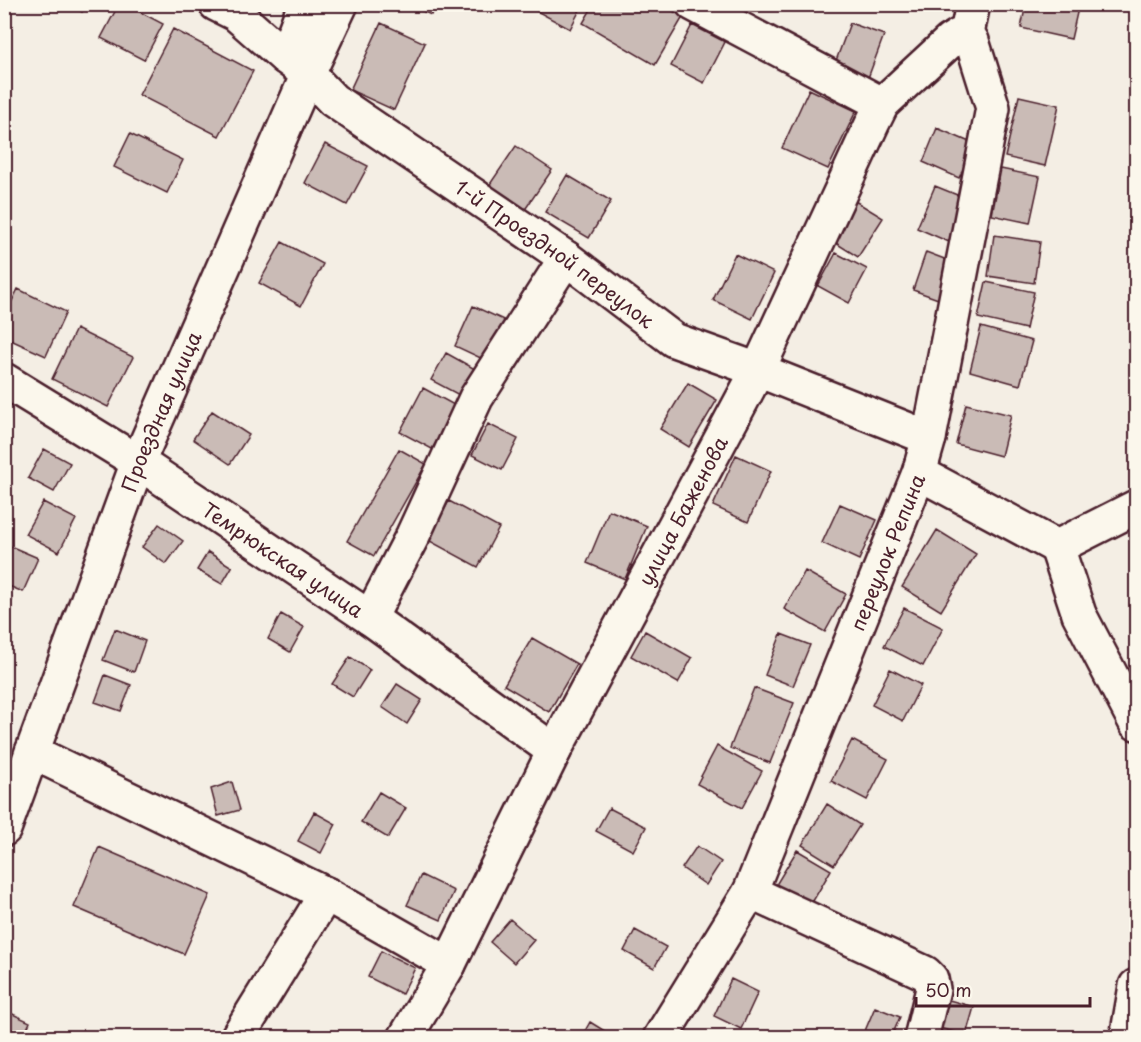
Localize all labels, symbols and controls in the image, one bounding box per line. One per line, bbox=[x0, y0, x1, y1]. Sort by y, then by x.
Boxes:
street label: 1-й Проездной переулок bbox=[449, 172, 661, 335]
street label: Проездная улица bbox=[113, 326, 209, 496]
street label: улица Баженова bbox=[630, 430, 735, 591]
street label: переулок Репина bbox=[842, 469, 932, 635]
street label: Темрюкская улица bbox=[196, 494, 370, 625]
scale bar bbox=[916, 970, 1090, 1008]
text: 50 m bbox=[925, 976, 972, 1003]

